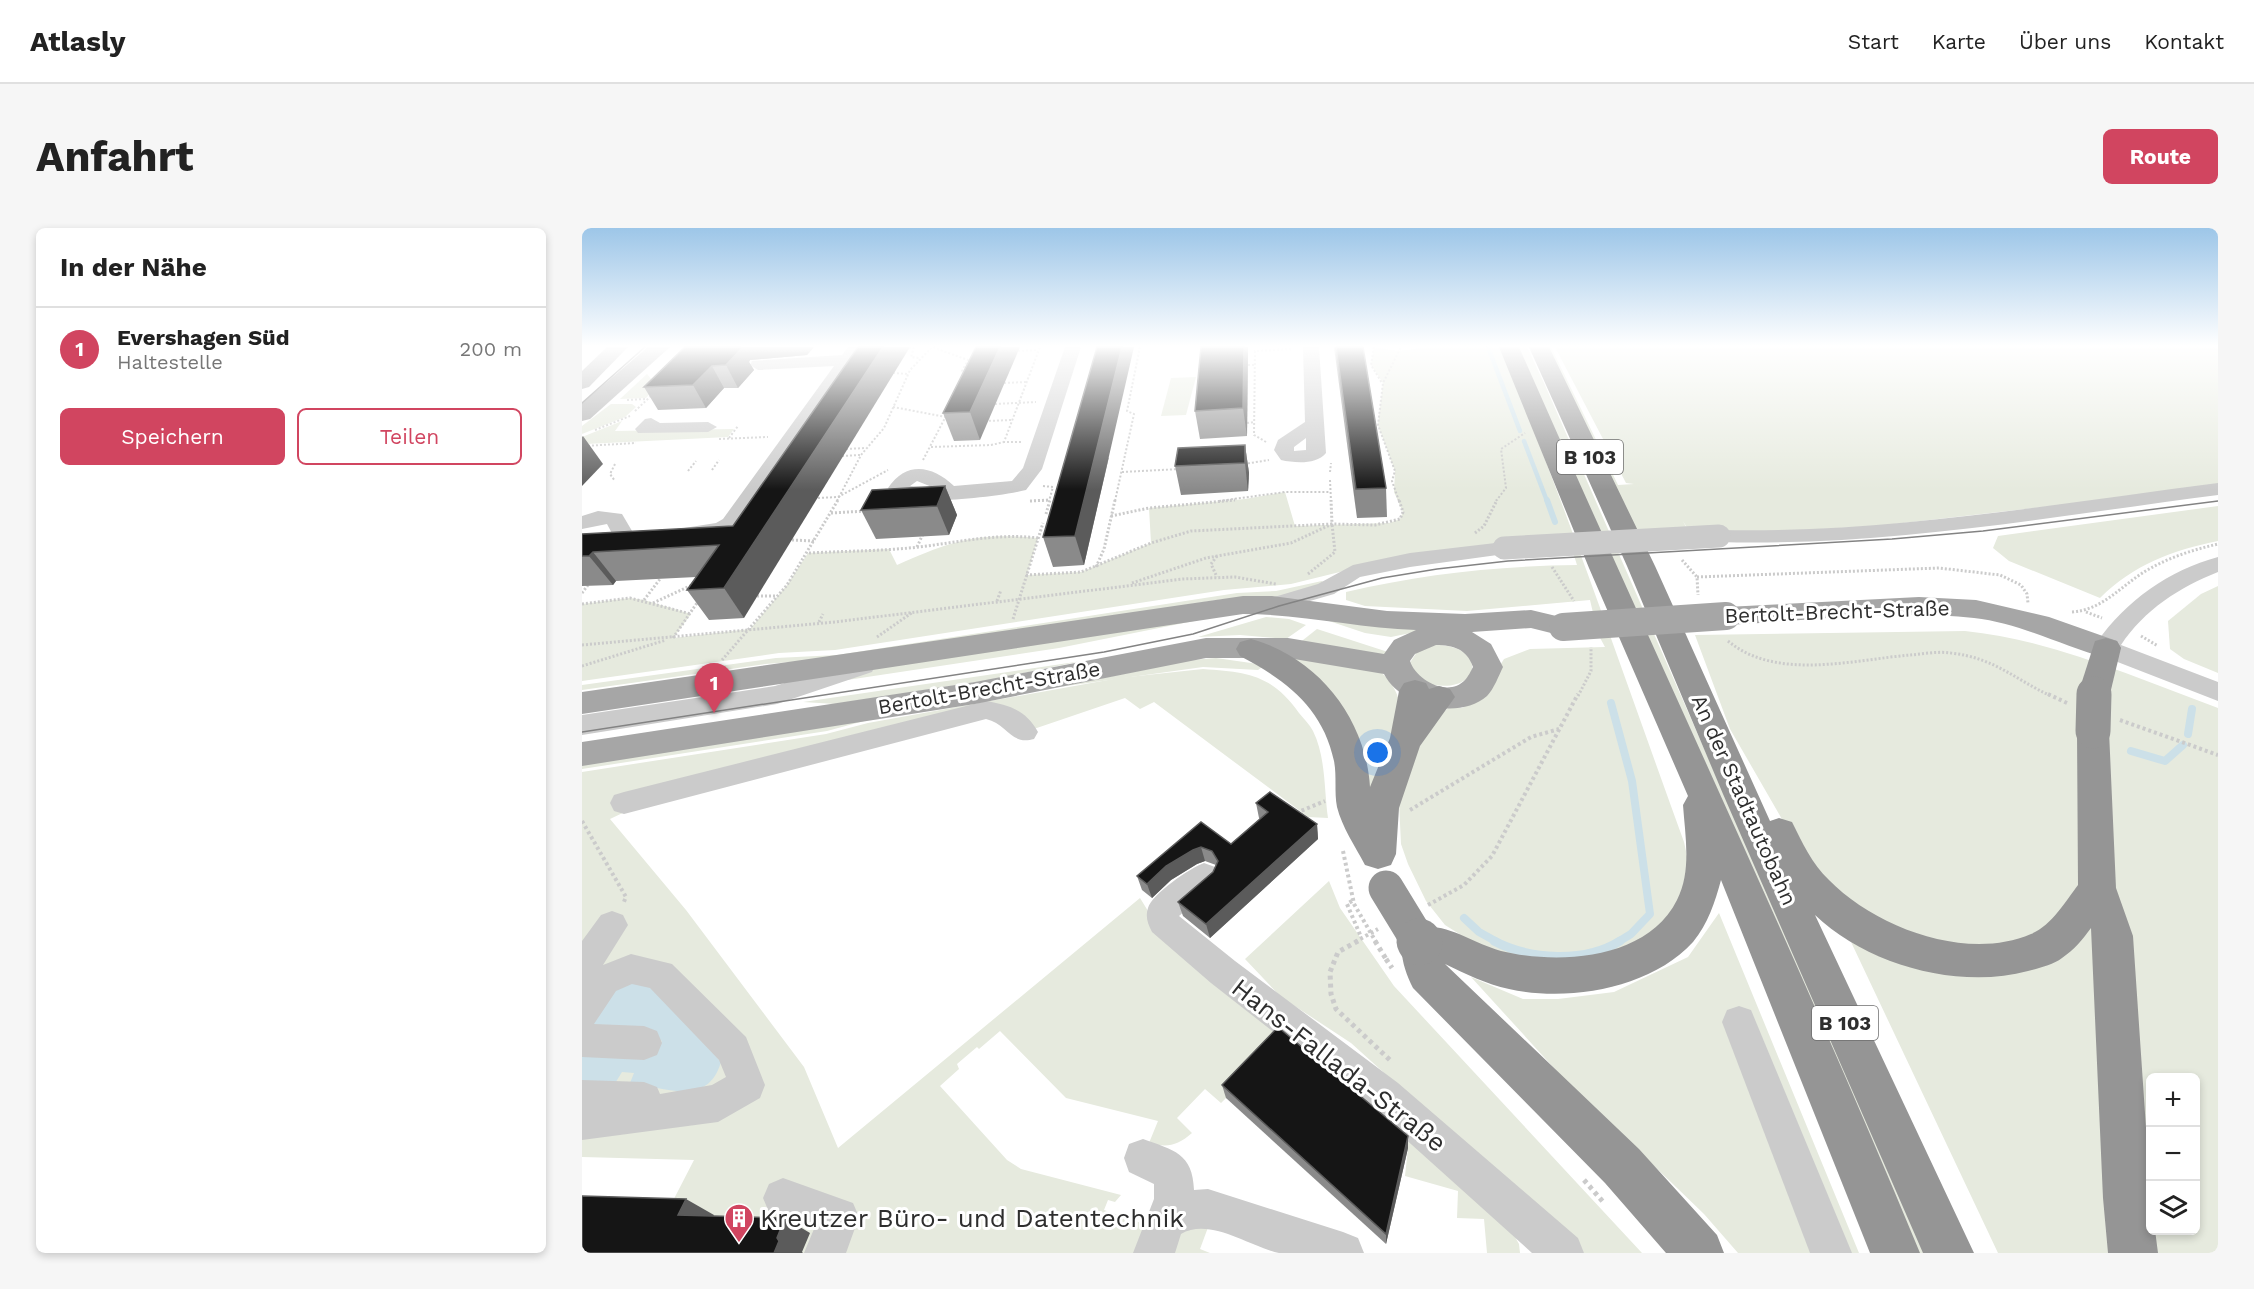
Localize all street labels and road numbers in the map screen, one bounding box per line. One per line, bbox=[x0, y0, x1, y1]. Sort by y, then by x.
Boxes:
road number: B 103 bbox=[1557, 440, 1623, 474]
street label: Bertolt-Brecht-Straße bbox=[1724, 595, 1950, 628]
street label: Bertolt-Brecht-Straße bbox=[876, 656, 1102, 719]
street label: An der Stadtautobahn bbox=[1687, 691, 1802, 909]
street label: Hans-Fallada-Straße bbox=[1226, 972, 1452, 1158]
road number: B 103 bbox=[1812, 1006, 1878, 1040]

